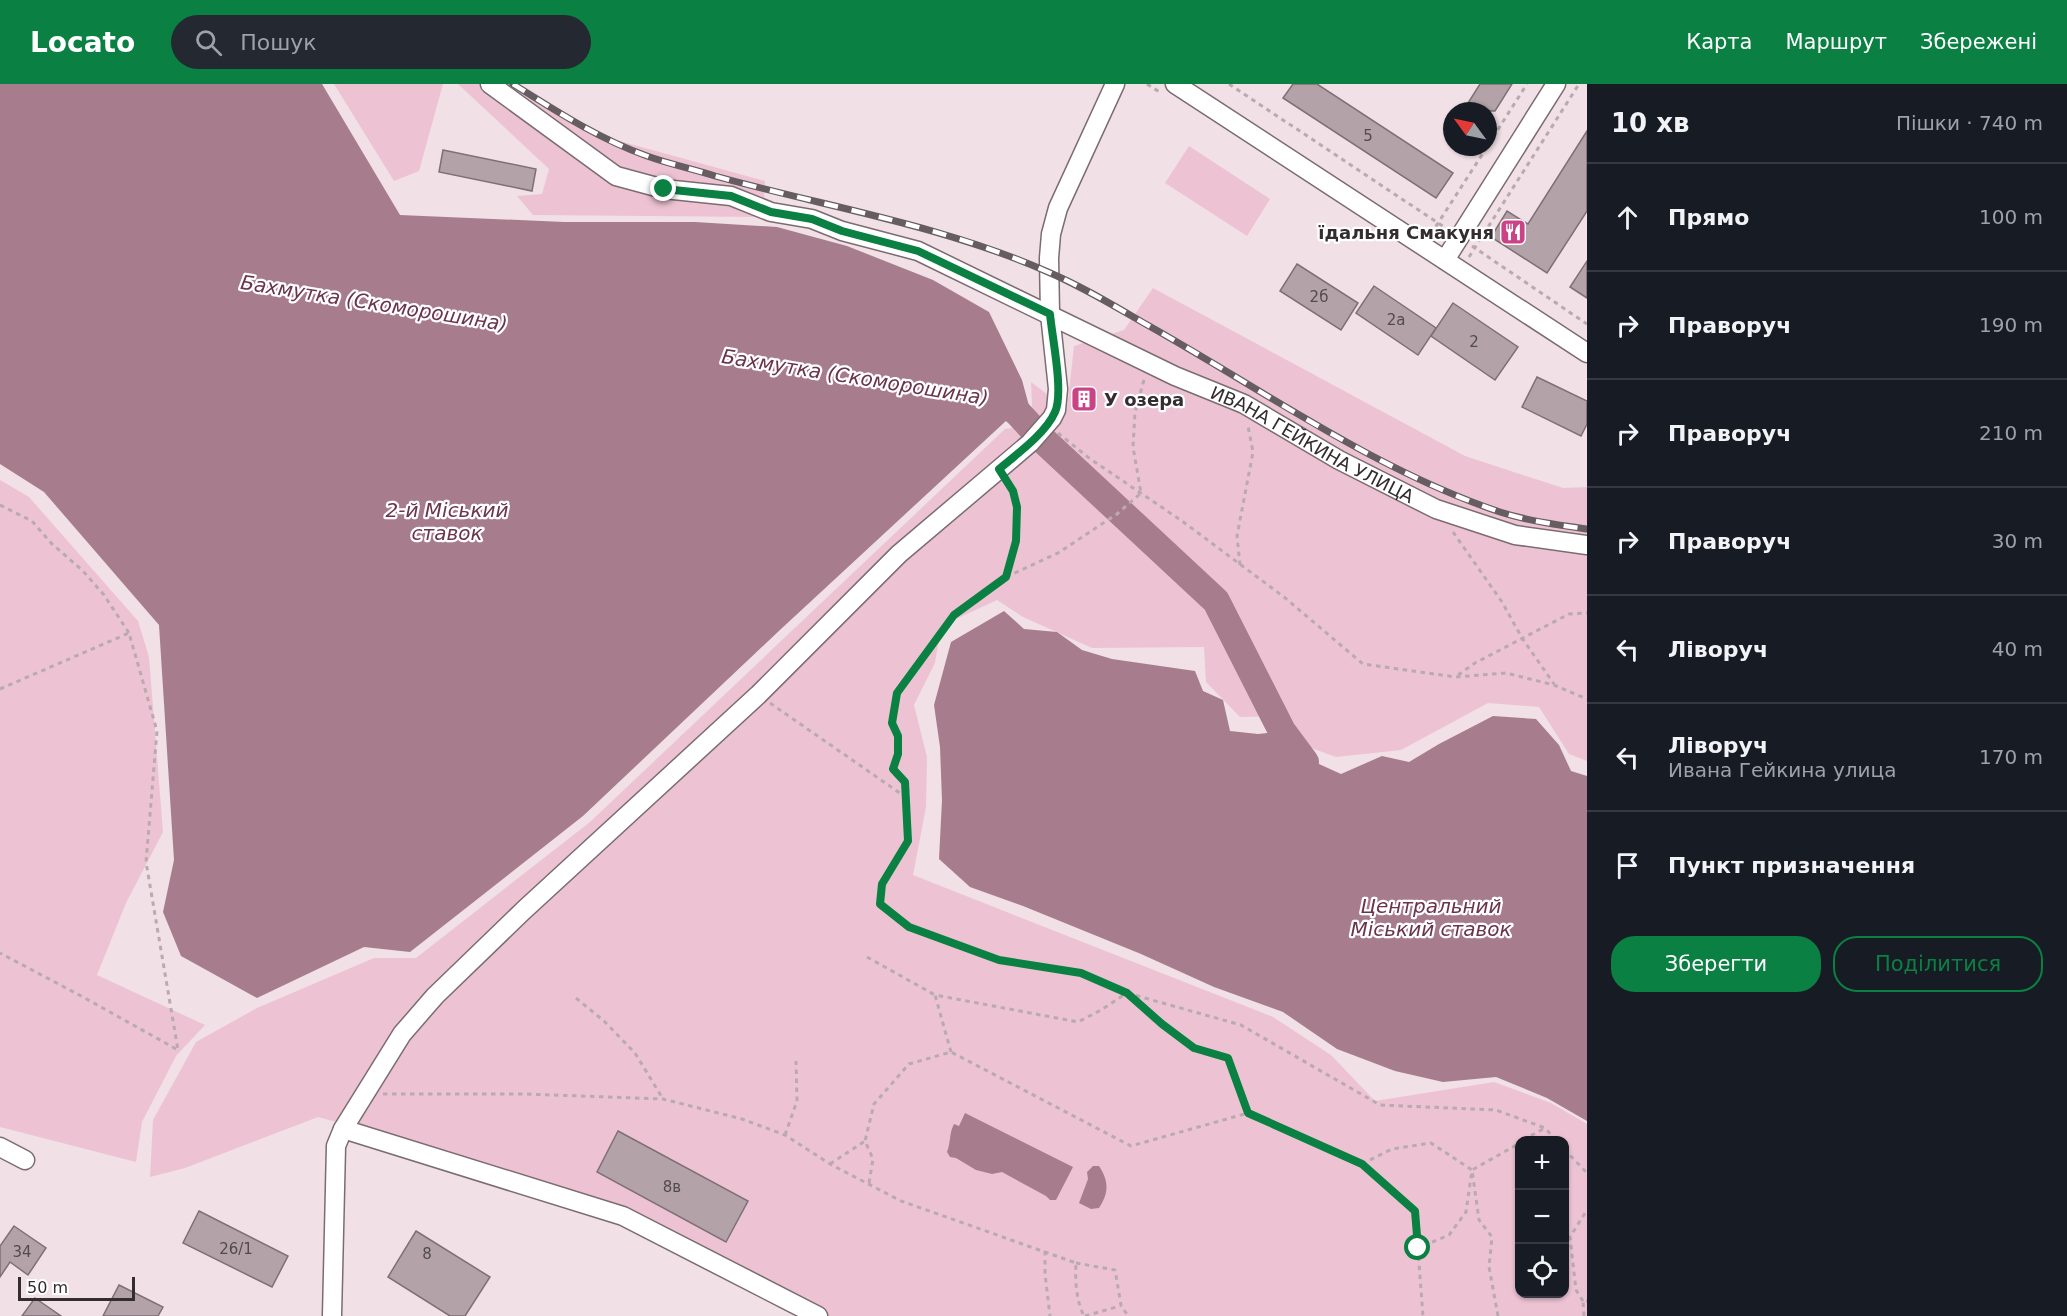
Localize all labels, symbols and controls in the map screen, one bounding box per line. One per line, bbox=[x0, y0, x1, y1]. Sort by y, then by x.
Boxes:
search box bbox=[171, 15, 591, 69]
text: Locato bbox=[30, 26, 135, 59]
icon: search bbox=[192, 26, 225, 59]
text: Пошук bbox=[240, 30, 317, 55]
text: Карта bbox=[1686, 30, 1752, 54]
text: Маршрут bbox=[1785, 30, 1887, 54]
text: Збережені bbox=[1920, 30, 2037, 54]
north arrow bbox=[1443, 102, 1497, 156]
text: 10 хв bbox=[1611, 108, 1689, 138]
text: Пішки · 740 m bbox=[1896, 111, 2043, 135]
house number: 5 bbox=[1363, 127, 1373, 145]
route end bbox=[650, 175, 676, 201]
icon: ahead bbox=[1611, 201, 1644, 234]
text: Прямо bbox=[1668, 205, 1749, 230]
text: 100 m bbox=[1979, 205, 2043, 229]
restaurant icon: їдальня Смакуня bbox=[1498, 217, 1528, 247]
place label: їдальня Смакуня bbox=[1318, 222, 1494, 243]
water label: Бахмутка (Скоморошина) bbox=[239, 270, 509, 336]
house number: 2б bbox=[1310, 288, 1328, 306]
icon: right bbox=[1611, 309, 1644, 342]
house number: 2а bbox=[1387, 311, 1405, 329]
text: Праворуч bbox=[1668, 313, 1791, 338]
text: 190 m bbox=[1979, 313, 2043, 337]
house number: 2 bbox=[1469, 333, 1479, 351]
water label: Бахмутка (Скоморошина) bbox=[720, 344, 990, 410]
street label: ИВАНА ГЕЙКИНА УЛИЦА bbox=[1208, 381, 1418, 507]
building icon: У озера bbox=[1069, 384, 1099, 414]
place label: У озера bbox=[1104, 389, 1184, 410]
icon: right bbox=[1611, 417, 1644, 450]
text: Праворуч bbox=[1668, 421, 1791, 446]
text: 210 m bbox=[1979, 421, 2043, 445]
water label: 2-й Міський ставок bbox=[386, 498, 508, 545]
icon: right bbox=[1611, 525, 1644, 558]
text: Праворуч bbox=[1668, 529, 1791, 554]
text: 30 m bbox=[1992, 529, 2043, 553]
icon: left bbox=[1611, 633, 1644, 666]
text: Ліворуч bbox=[1668, 637, 1768, 662]
text: 40 m bbox=[1992, 637, 2043, 661]
text: Ліворуч bbox=[1668, 733, 1768, 758]
icon: left bbox=[1611, 741, 1644, 774]
text: 170 m bbox=[1979, 745, 2043, 769]
text: Ивана Гейкина улица bbox=[1668, 758, 1896, 782]
icon: arrive bbox=[1611, 849, 1644, 882]
text: Пункт призначення bbox=[1668, 853, 1915, 878]
water label: Центральний Міський ставок bbox=[1350, 894, 1512, 941]
button: Зберегти bbox=[1611, 936, 1821, 992]
button: Поділитися bbox=[1833, 936, 2043, 992]
map controls bbox=[1515, 1136, 1569, 1298]
button: + bbox=[1515, 1136, 1569, 1190]
house number: 8в bbox=[663, 1178, 681, 1196]
button: − bbox=[1515, 1190, 1569, 1244]
route start bbox=[1404, 1234, 1430, 1260]
house number: 26/1 bbox=[219, 1240, 253, 1258]
house number: 34 bbox=[12, 1243, 32, 1261]
button: locate bbox=[1515, 1244, 1569, 1298]
house number: 8 bbox=[422, 1245, 432, 1263]
scale bar bbox=[18, 1274, 135, 1302]
text: 50 m bbox=[27, 1278, 68, 1297]

